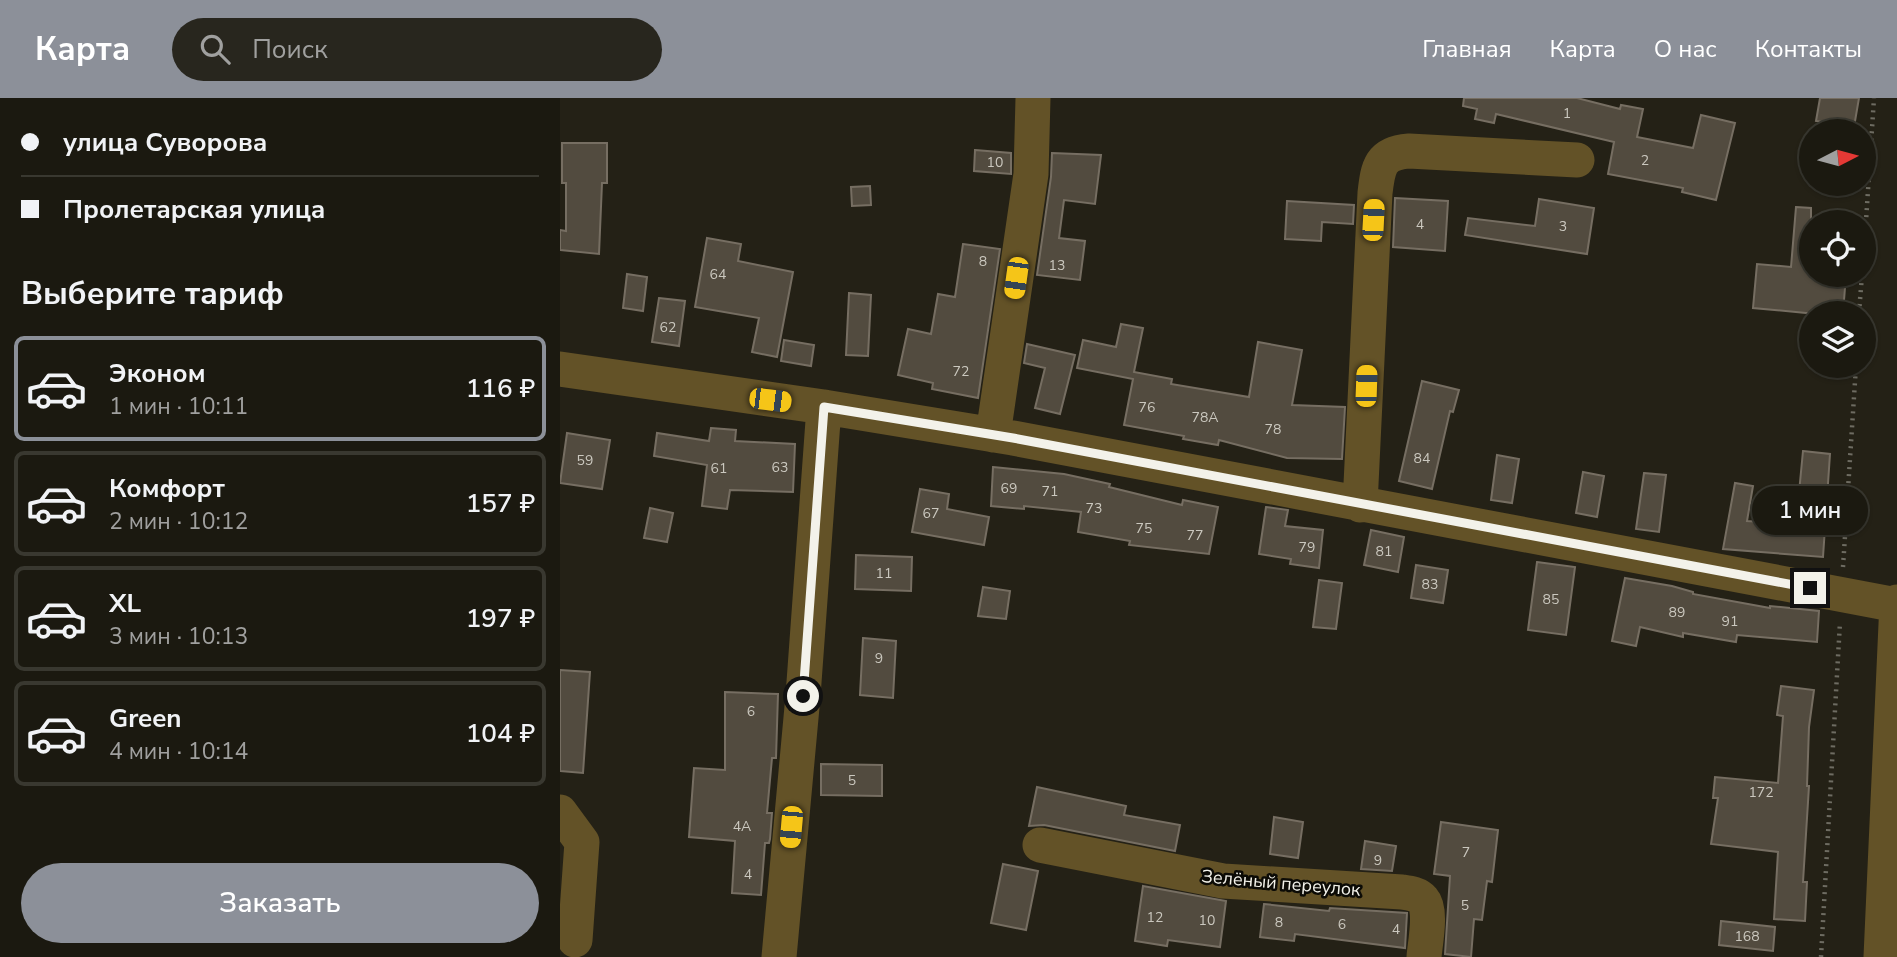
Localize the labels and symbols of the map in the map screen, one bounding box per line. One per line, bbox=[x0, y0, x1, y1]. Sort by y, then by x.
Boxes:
house number: 1 bbox=[1563, 104, 1571, 123]
north arrow bbox=[1799, 119, 1876, 196]
house number: 2 bbox=[1641, 151, 1649, 170]
house number: 10 bbox=[987, 153, 1003, 172]
car bbox=[1362, 198, 1385, 242]
house number: 4 bbox=[1416, 215, 1424, 234]
house number: 3 bbox=[1559, 217, 1567, 236]
house number: 8 bbox=[979, 252, 987, 271]
car bbox=[1003, 256, 1030, 300]
house number: 13 bbox=[1049, 256, 1065, 275]
house number: 64 bbox=[710, 265, 726, 284]
house number: 62 bbox=[660, 318, 676, 337]
house number: 72 bbox=[953, 362, 969, 381]
car bbox=[1355, 365, 1378, 407]
car bbox=[748, 387, 793, 413]
house number: 76 bbox=[1139, 398, 1155, 417]
house number: 78А bbox=[1191, 408, 1219, 427]
house number: 78 bbox=[1265, 420, 1281, 439]
house number: 84 bbox=[1414, 449, 1430, 468]
house number: 59 bbox=[577, 451, 593, 470]
house number: 63 bbox=[772, 458, 788, 477]
house number: 61 bbox=[711, 459, 727, 478]
house number: 69 bbox=[1001, 479, 1017, 498]
house number: 71 bbox=[1042, 482, 1058, 501]
callout: 1 мин bbox=[1752, 486, 1868, 536]
house number: 73 bbox=[1086, 499, 1102, 518]
house number: 67 bbox=[923, 504, 939, 523]
house number: 75 bbox=[1136, 519, 1152, 538]
house number: 77 bbox=[1187, 526, 1203, 545]
house number: 79 bbox=[1299, 538, 1315, 557]
house number: 81 bbox=[1376, 542, 1392, 561]
house number: 11 bbox=[876, 564, 892, 583]
route end bbox=[1794, 572, 1826, 604]
house number: 83 bbox=[1422, 575, 1438, 594]
house number: 85 bbox=[1543, 590, 1559, 609]
house number: 89 bbox=[1669, 603, 1685, 622]
house number: 91 bbox=[1722, 612, 1738, 631]
house number: 9 bbox=[875, 649, 883, 668]
route start bbox=[787, 680, 819, 712]
house number: 6 bbox=[747, 702, 755, 721]
house number: 5 bbox=[848, 771, 856, 790]
house number: 172 bbox=[1748, 783, 1774, 802]
car bbox=[779, 805, 804, 849]
house number: 4А bbox=[733, 817, 751, 836]
house number: 7 bbox=[1462, 843, 1470, 862]
house number: 9 bbox=[1374, 851, 1382, 870]
street label: Зелёный переулок bbox=[1200, 864, 1362, 902]
house number: 4 bbox=[744, 865, 752, 884]
house number: 5 bbox=[1461, 896, 1469, 915]
house number: 12 bbox=[1147, 908, 1163, 927]
house number: 10 bbox=[1199, 911, 1215, 930]
house number: 8 bbox=[1275, 913, 1283, 932]
house number: 6 bbox=[1338, 915, 1346, 934]
house number: 4 bbox=[1392, 920, 1400, 939]
house number: 168 bbox=[1734, 927, 1760, 946]

